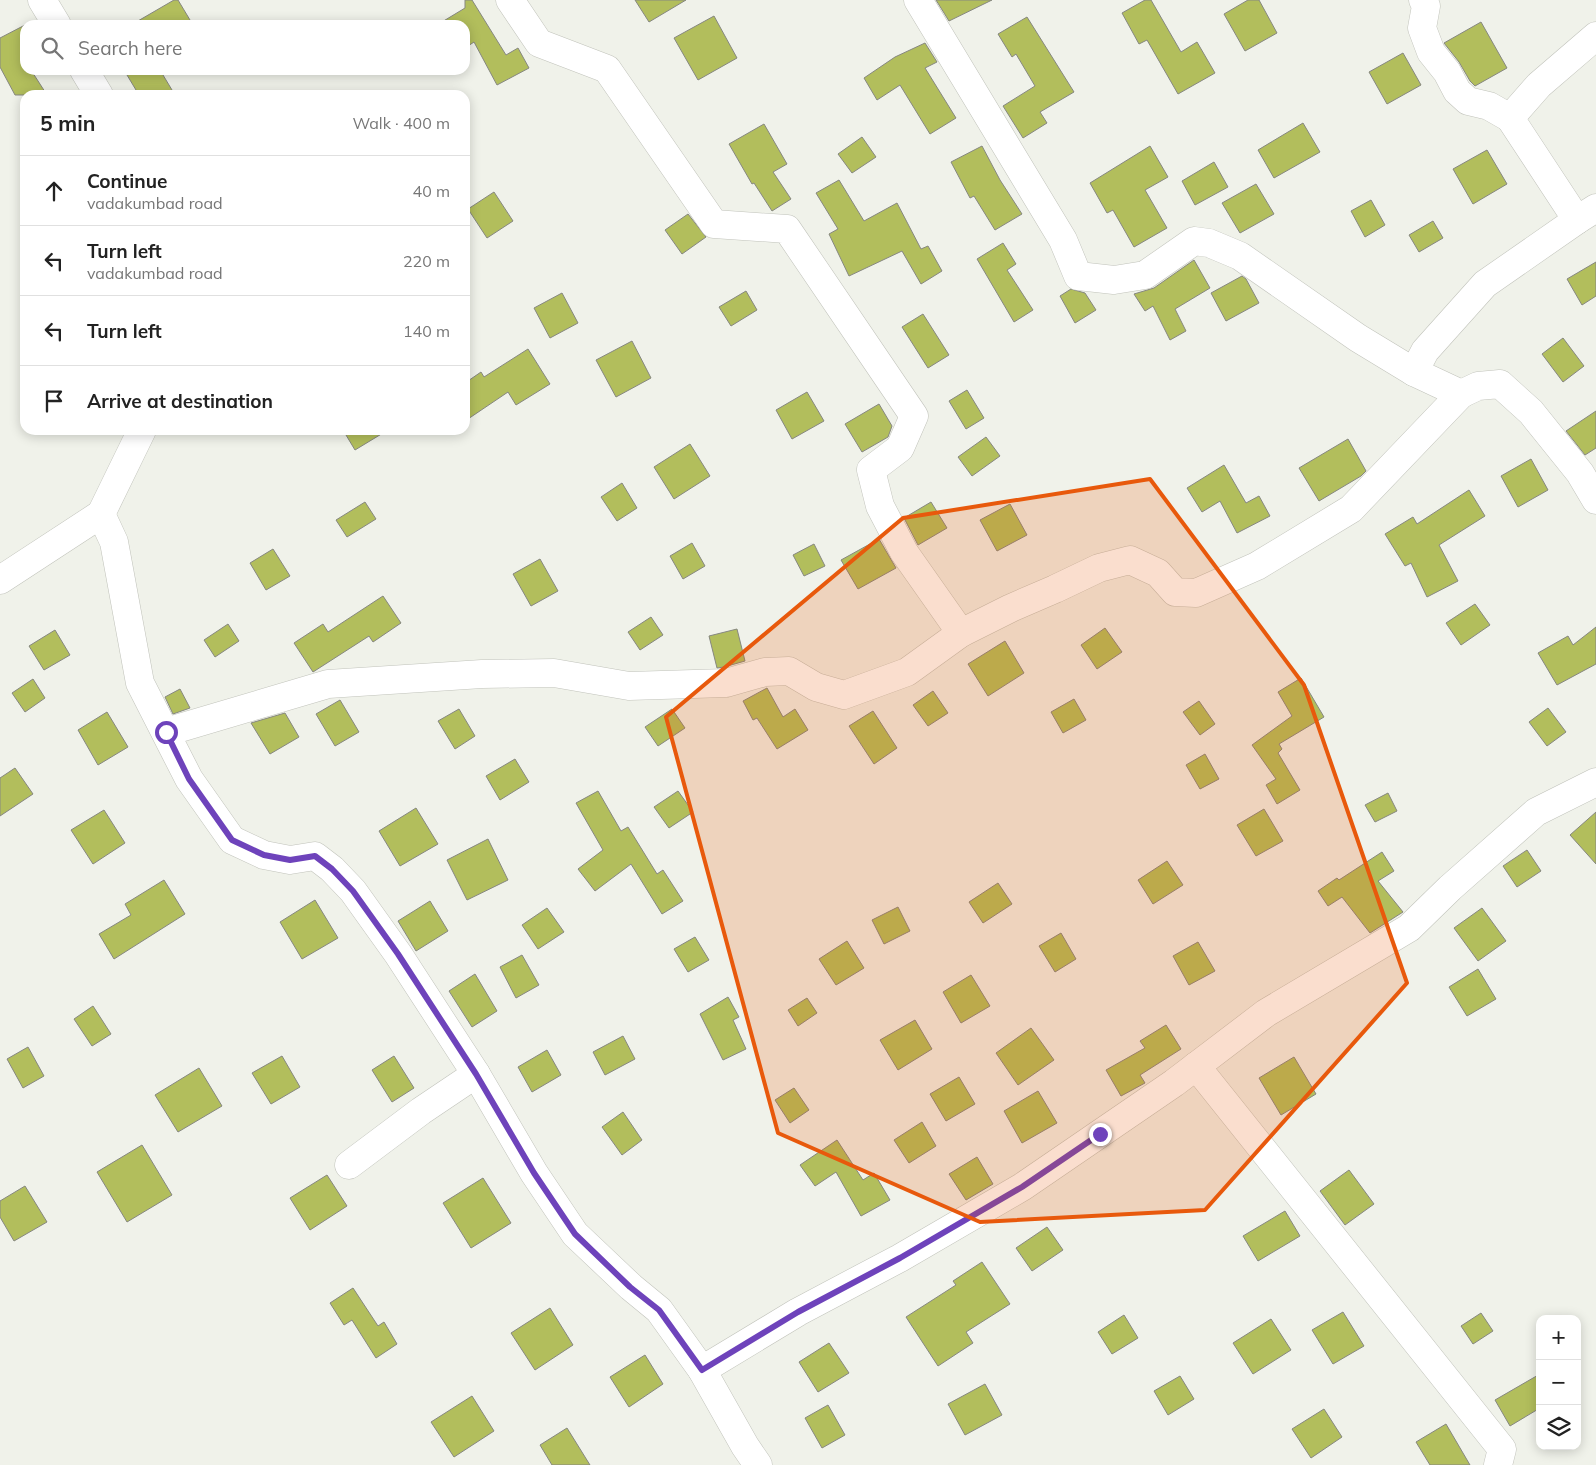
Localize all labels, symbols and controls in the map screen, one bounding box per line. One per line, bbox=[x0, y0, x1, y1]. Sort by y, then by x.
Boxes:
search box bbox=[20, 20, 470, 75]
icon: search bbox=[38, 34, 66, 62]
text: Search here bbox=[78, 36, 182, 60]
text: 5 min bbox=[40, 110, 95, 136]
text: Walk · 400 m bbox=[352, 113, 450, 133]
text: Continue bbox=[87, 169, 167, 193]
icon: ahead bbox=[40, 177, 68, 205]
text: 40 m bbox=[413, 181, 450, 201]
text: vadakumbad road bbox=[87, 193, 223, 213]
text: Turn left bbox=[87, 239, 162, 263]
icon: left bbox=[40, 247, 68, 275]
text: 220 m bbox=[403, 251, 450, 271]
text: vadakumbad road bbox=[87, 263, 223, 283]
icon: left bbox=[40, 317, 68, 345]
text: Turn left bbox=[87, 319, 162, 343]
text: 140 m bbox=[403, 321, 450, 341]
icon: arrive bbox=[40, 387, 68, 415]
text: Arrive at destination bbox=[87, 389, 273, 413]
route start bbox=[155, 721, 178, 744]
route end bbox=[1089, 1123, 1112, 1146]
map controls bbox=[1536, 1315, 1581, 1450]
button: + bbox=[1536, 1315, 1581, 1360]
button: − bbox=[1536, 1360, 1581, 1405]
button: layers bbox=[1536, 1405, 1581, 1450]

